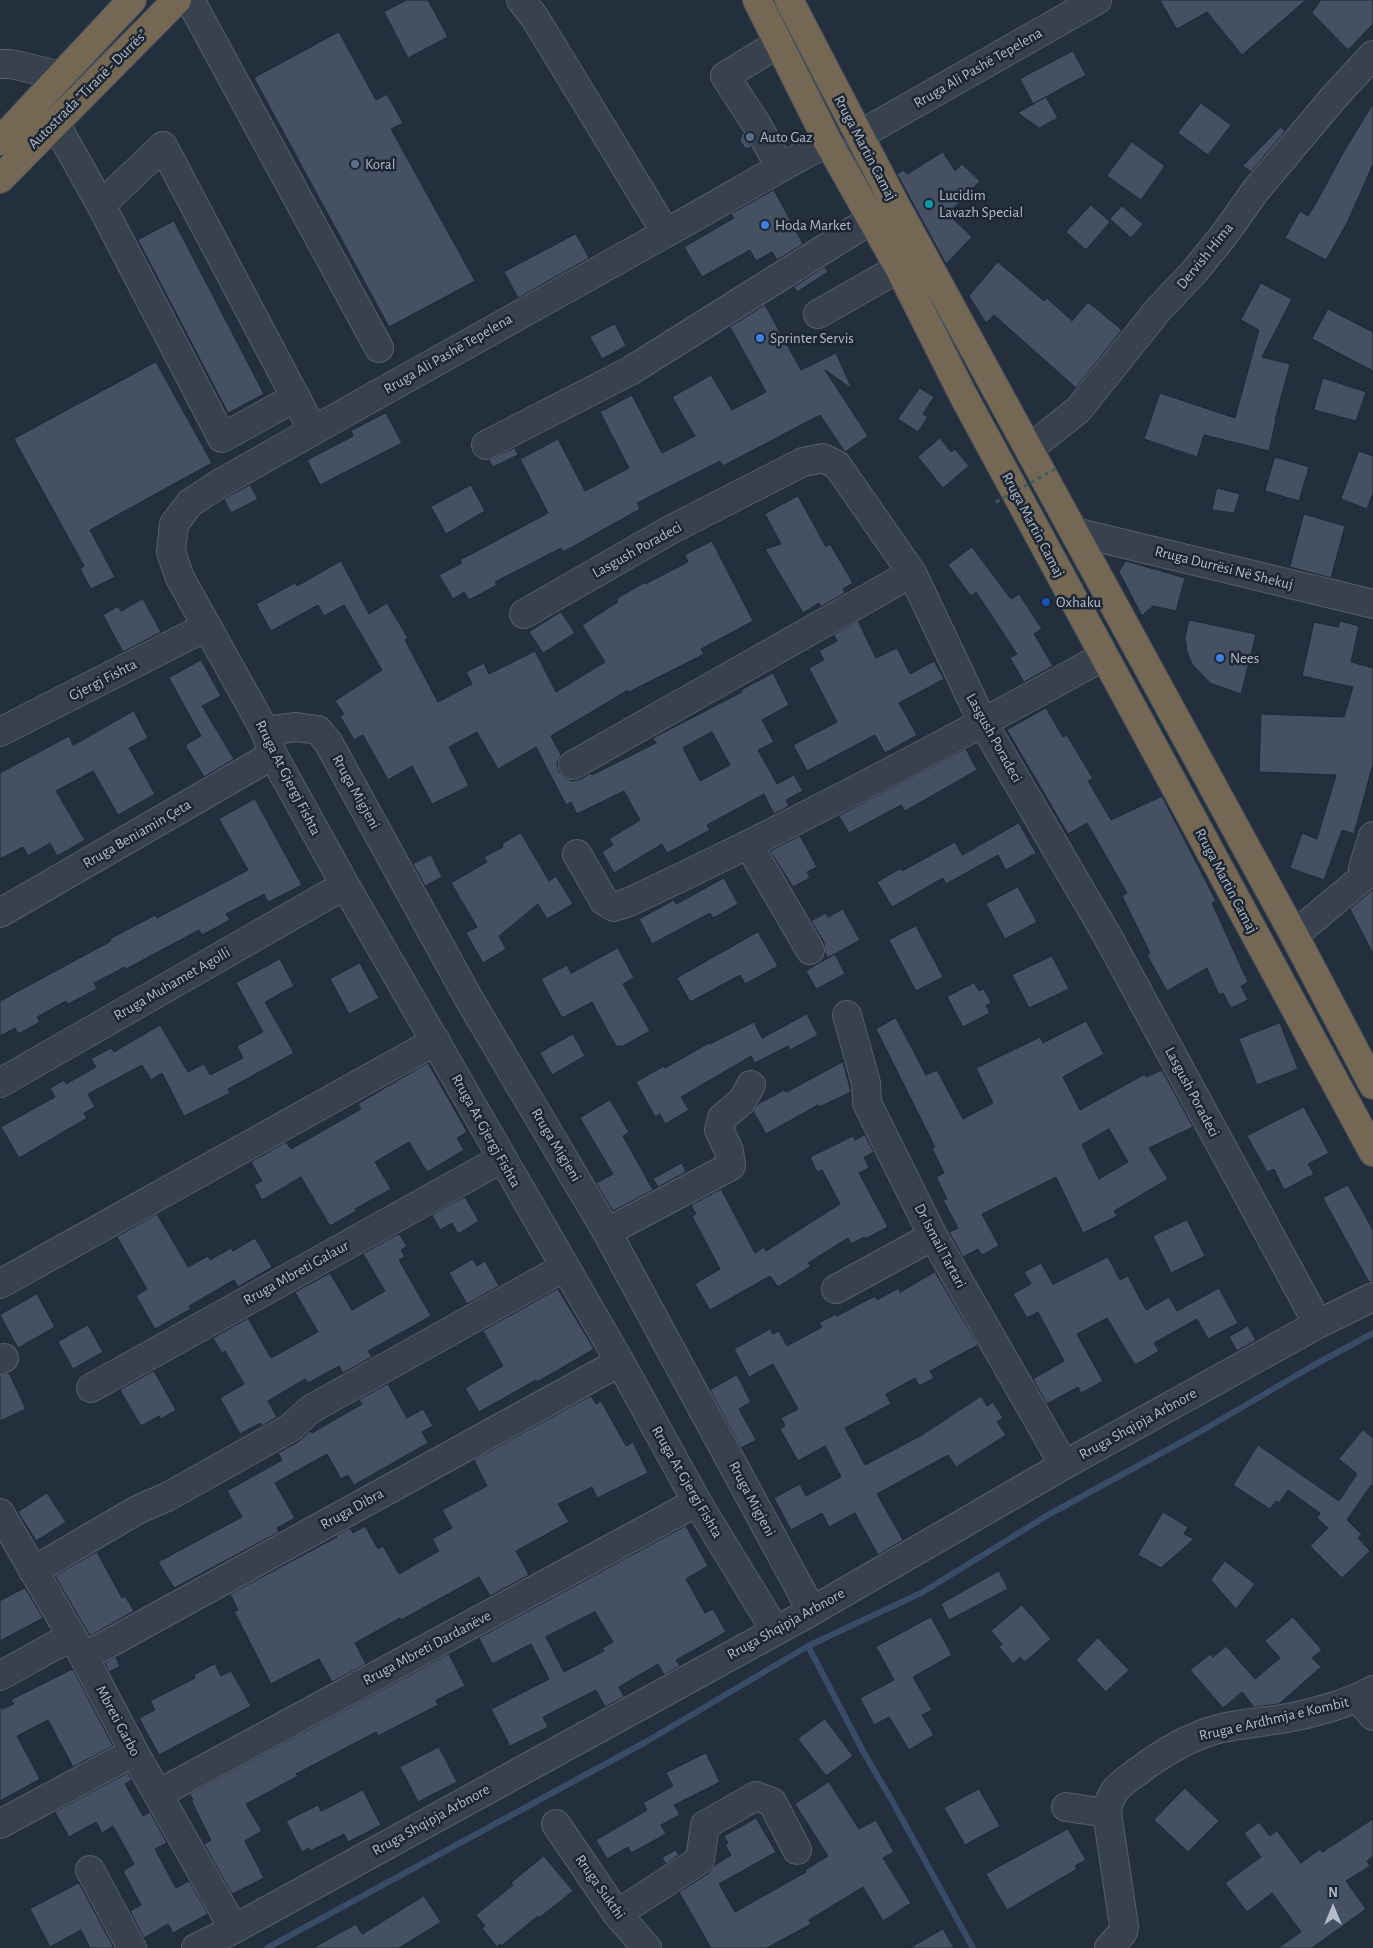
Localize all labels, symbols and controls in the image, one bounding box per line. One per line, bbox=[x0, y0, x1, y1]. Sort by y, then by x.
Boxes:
street label: Rruga Ali Pashë Tepelena bbox=[910, 24, 1046, 112]
street label: Autostrada "Tiranë - Durrës" bbox=[25, 26, 151, 152]
street label: Rruga Martin Camaj bbox=[830, 92, 900, 204]
place label: Auto Gaz bbox=[760, 128, 812, 146]
marker: Auto Gaz bbox=[744, 131, 756, 143]
place label: Koral bbox=[365, 155, 395, 173]
marker: Koral bbox=[349, 158, 361, 170]
place label: Lucidim Lavazh Special bbox=[939, 186, 1023, 221]
marker: Lucidim Lavazh Special bbox=[923, 198, 935, 210]
place label: Hoda Market bbox=[775, 216, 851, 234]
marker: Hoda Market bbox=[759, 219, 771, 231]
street label: Dervish Hima bbox=[1173, 219, 1237, 293]
street label: Rruga Ali Pashë Tepelena bbox=[380, 310, 516, 398]
place label: Sprinter Servis bbox=[770, 329, 854, 347]
marker: Sprinter Servis bbox=[754, 332, 766, 344]
street label: Rruga Martin Camaj bbox=[998, 469, 1068, 581]
street label: Lasgush Poradeci bbox=[589, 518, 685, 582]
street label: Rruga Durrësi Në Shekuj bbox=[1153, 542, 1295, 594]
place label: Oxhaku bbox=[1056, 593, 1101, 611]
marker: Oxhaku bbox=[1040, 596, 1052, 608]
place label: Nees bbox=[1230, 649, 1259, 667]
marker: Nees bbox=[1214, 652, 1226, 664]
street label: Gjergj Fishta bbox=[66, 655, 140, 705]
street label: Lasgush Poradeci bbox=[962, 690, 1026, 786]
street label: Rruga At Gjergj Fishta bbox=[251, 717, 325, 839]
street label: Rruga Migjeni bbox=[328, 752, 384, 832]
street label: Rruga Beniamin Çeta bbox=[80, 796, 194, 872]
street label: Rruga Martin Camaj bbox=[1191, 825, 1261, 937]
street label: Rruga Muhamet Agolli bbox=[111, 943, 233, 1025]
street label: Lasgush Poradeci bbox=[1161, 1044, 1223, 1140]
street label: Rruga At Gjergj Fishta bbox=[447, 1071, 525, 1191]
street label: Rruga Migjeni bbox=[527, 1105, 585, 1185]
street label: Dr Ismail Tartari bbox=[910, 1201, 970, 1291]
street label: Rruga Mbreti Galaur bbox=[240, 1237, 352, 1309]
street label: Rruga Shqipja Arbnore bbox=[1076, 1384, 1200, 1464]
street label: Rruga At Gjergj Fishta bbox=[648, 1423, 726, 1541]
street label: Rruga Migjeni bbox=[725, 1458, 779, 1540]
street label: Rruga Dibra bbox=[317, 1484, 387, 1534]
street label: Rruga Shqipja Arbnore bbox=[724, 1584, 848, 1664]
street label: Rruga Mbreti Dardanëve bbox=[360, 1607, 494, 1689]
street label: Mbreti Garbo bbox=[92, 1683, 144, 1759]
street label: Rruga e Ardhmja e Kombit bbox=[1197, 1693, 1351, 1745]
street label: Rruga Shqipja Arbnore bbox=[369, 1780, 493, 1860]
street label: Rruga Sukthi bbox=[571, 1851, 629, 1923]
north arrow bbox=[1308, 1883, 1358, 1933]
text: N bbox=[1328, 1886, 1338, 1900]

